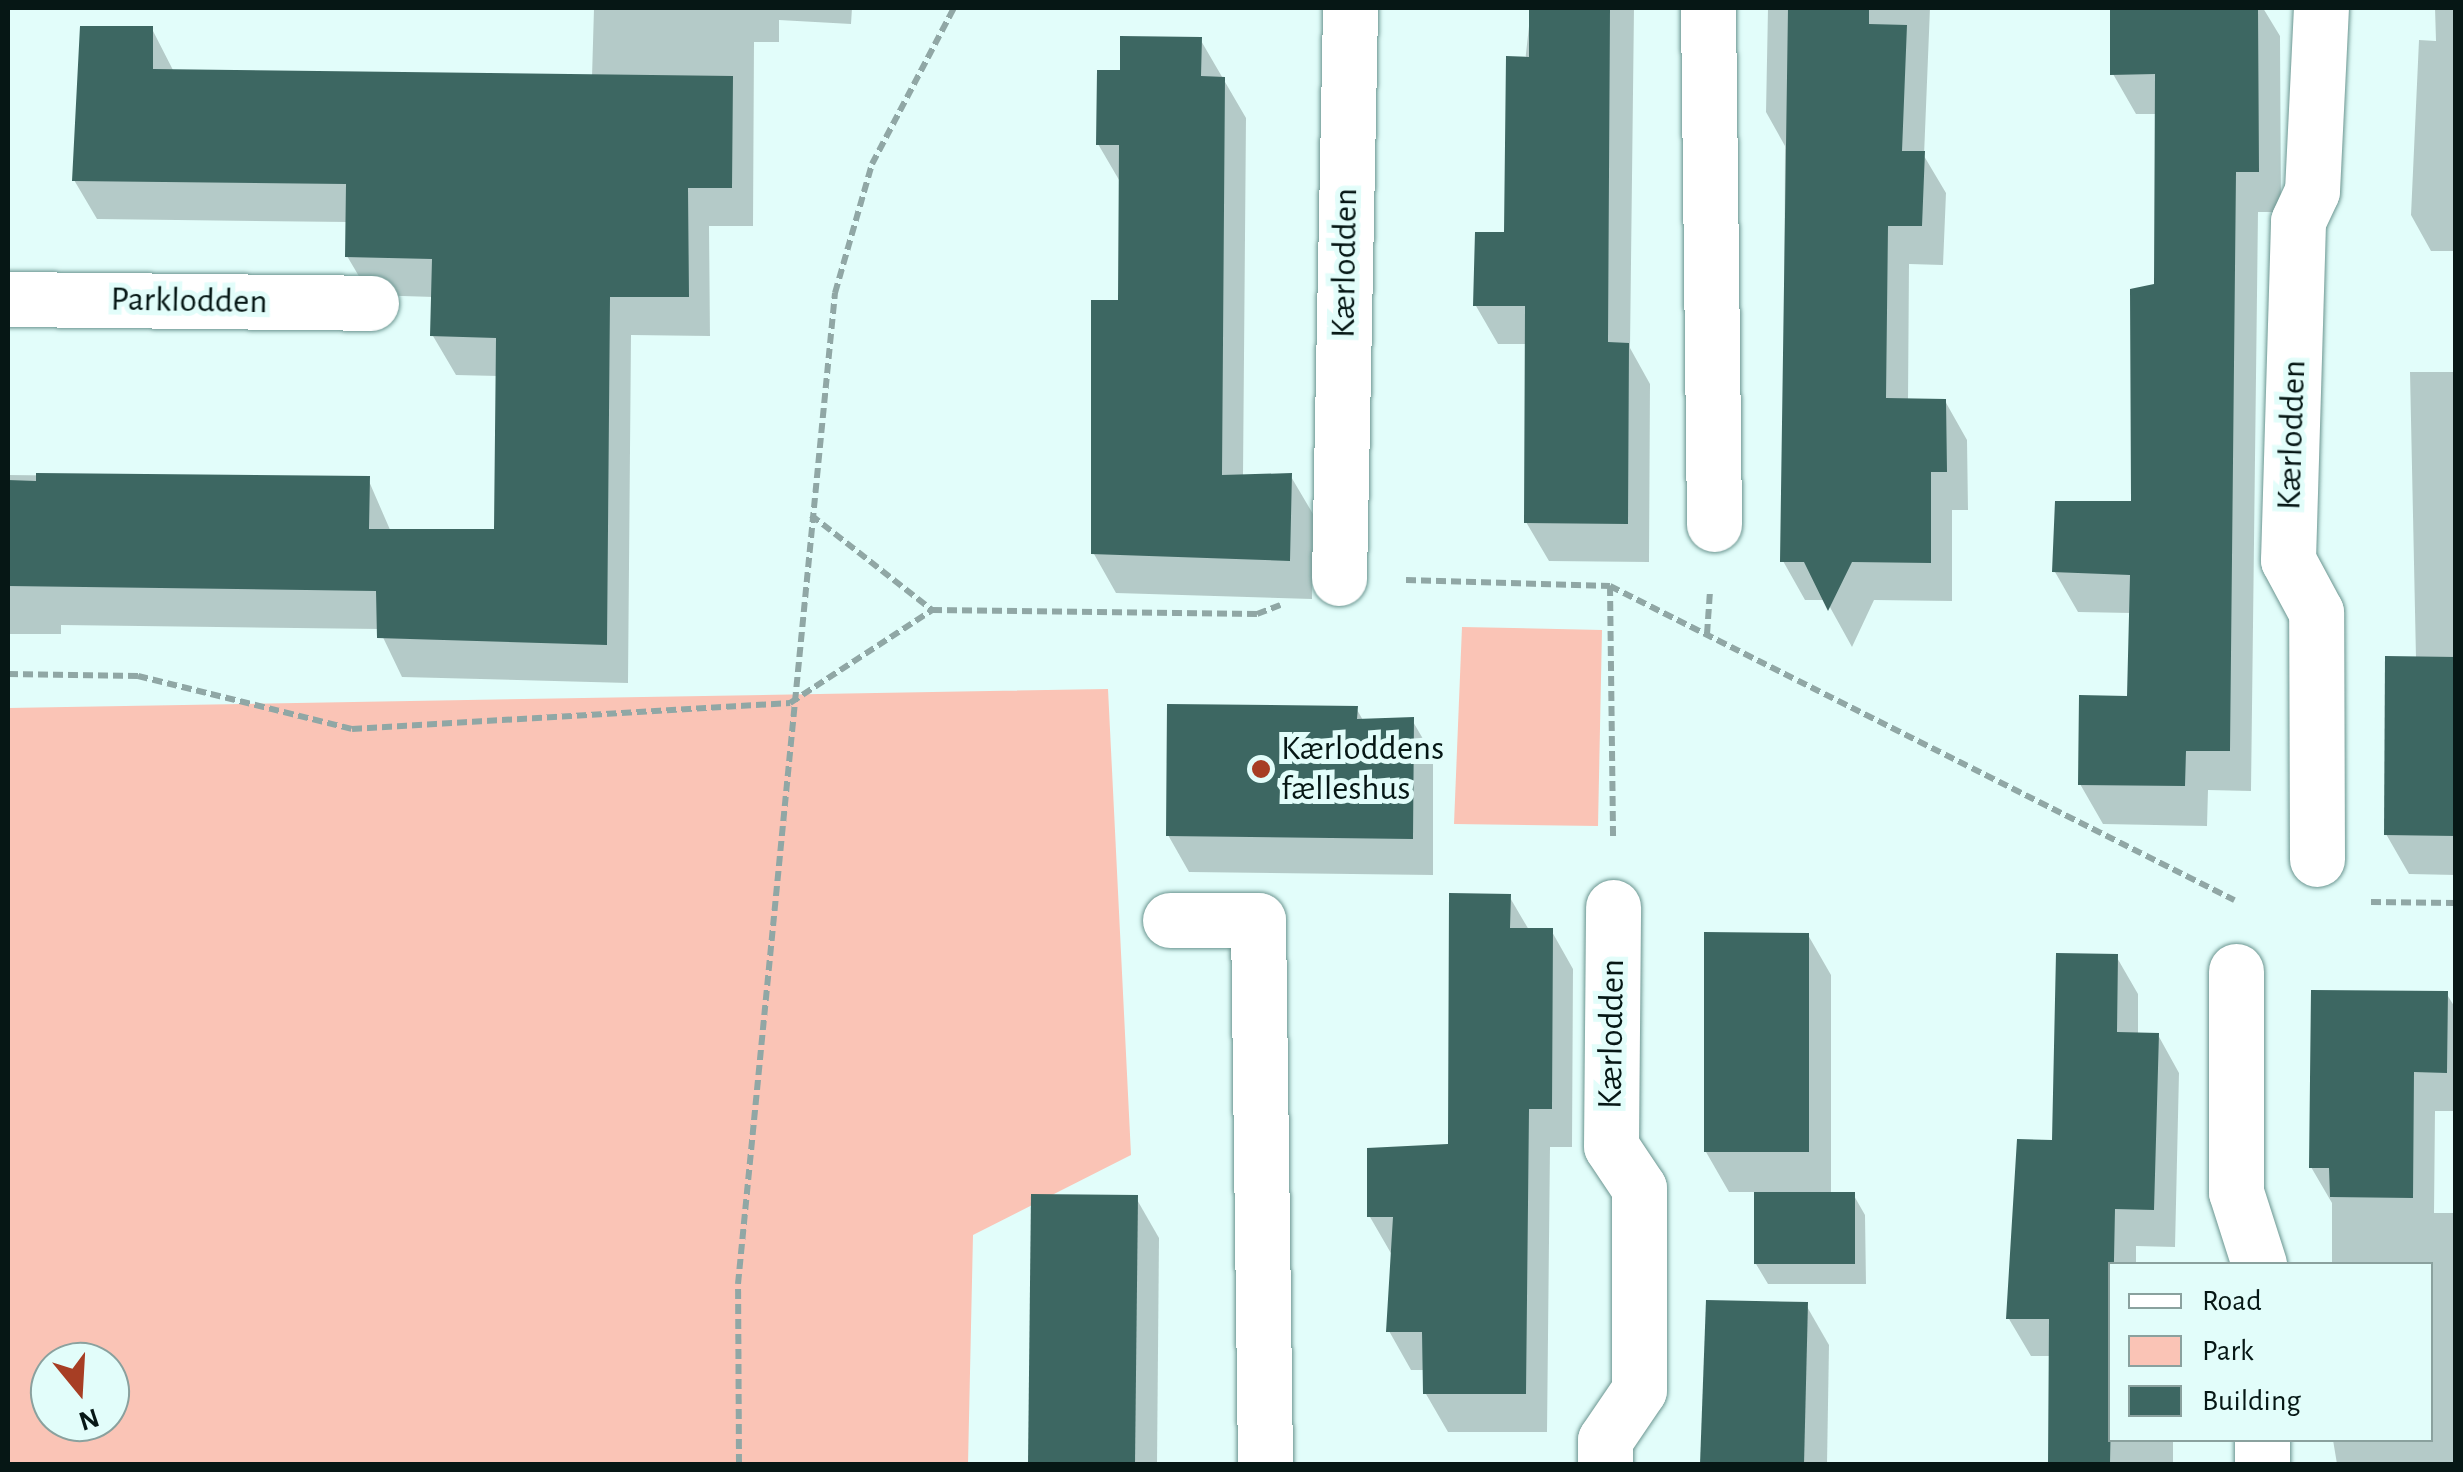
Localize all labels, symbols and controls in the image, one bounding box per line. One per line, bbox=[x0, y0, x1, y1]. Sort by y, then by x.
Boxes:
street label: Kærlodden bbox=[1323, 188, 1367, 338]
street label: Parklodden bbox=[110, 279, 268, 323]
street label: Kærlodden bbox=[2268, 359, 2316, 511]
place label: Kærloddens fælleshus bbox=[1281, 728, 1444, 810]
marker: Kærloddens fælleshus bbox=[1250, 758, 1272, 780]
street label: Kærlodden bbox=[1590, 959, 1634, 1109]
legend bbox=[2108, 1262, 2433, 1442]
text: Road bbox=[2202, 1286, 2262, 1316]
text: Park bbox=[2202, 1336, 2254, 1366]
north arrow bbox=[30, 1342, 130, 1442]
text: Building bbox=[2202, 1386, 2301, 1416]
text: N bbox=[75, 1402, 102, 1435]

